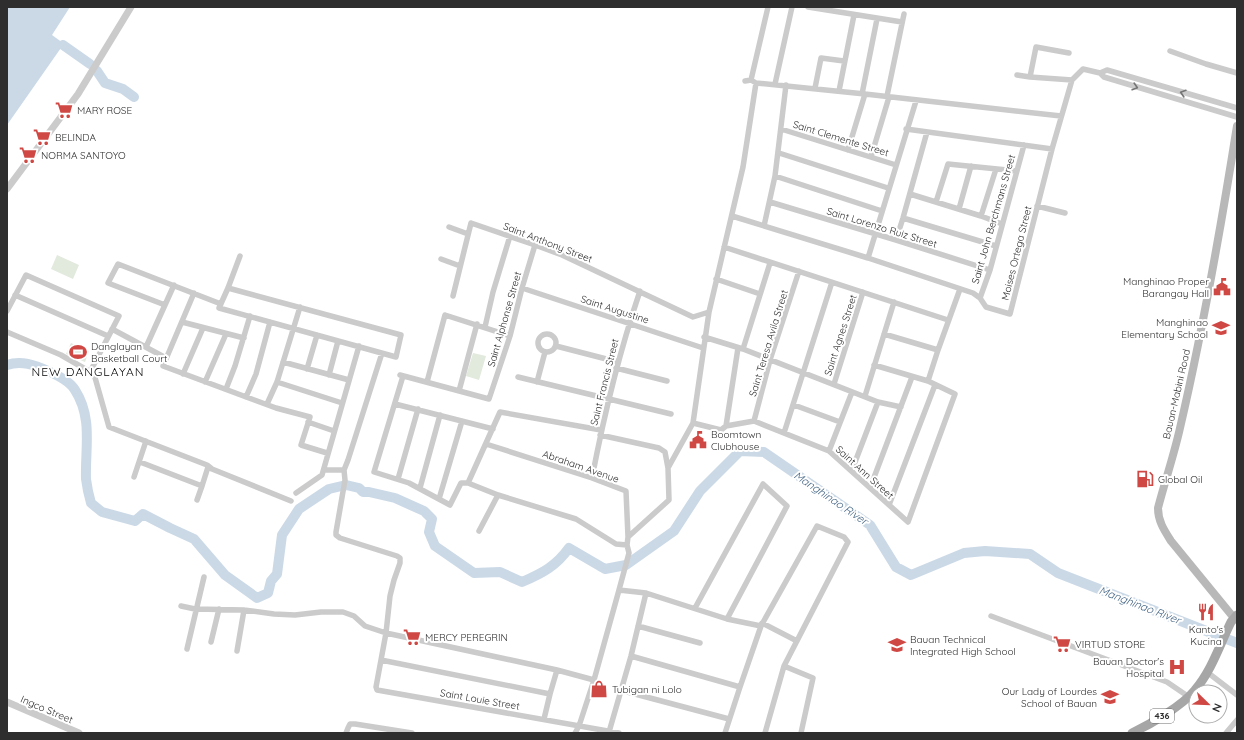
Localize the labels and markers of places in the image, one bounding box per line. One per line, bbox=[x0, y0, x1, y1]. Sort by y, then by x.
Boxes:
supermarket icon: MARY ROSE bbox=[54, 100, 74, 120]
place label: MARY ROSE bbox=[77, 104, 132, 117]
supermarket icon: BELINDA bbox=[32, 127, 52, 147]
place label: BELINDA bbox=[55, 131, 96, 144]
supermarket icon: NORMA SANTOYO bbox=[18, 145, 38, 165]
place label: NORMA SANTOYO bbox=[41, 149, 126, 162]
place label: Manghinao Proper Barangay Hall bbox=[1123, 275, 1209, 300]
public building icon: Manghinao Proper Barangay Hall bbox=[1212, 277, 1232, 297]
place label: Manghinao Elementary School bbox=[1121, 316, 1208, 341]
school or university icon: Manghinao Elementary School bbox=[1211, 318, 1231, 338]
place label: Danglayan Basketball Court bbox=[91, 340, 168, 365]
sports icon: Danglayan Basketball Court bbox=[68, 342, 88, 362]
place label: Boomtown Clubhouse bbox=[711, 428, 761, 453]
public building icon: Boomtown Clubhouse bbox=[688, 430, 708, 450]
fuel station icon: Global Oil bbox=[1135, 469, 1155, 489]
place label: Global Oil bbox=[1158, 473, 1202, 486]
restaurant icon: Kanto's Kucina bbox=[1196, 602, 1216, 622]
place label: Kanto's Kucina bbox=[1189, 623, 1224, 648]
supermarket icon: MERCY PEREGRIN bbox=[402, 627, 422, 647]
place label: MERCY PEREGRIN bbox=[425, 631, 508, 644]
place label: Bauan Technical Integrated High School bbox=[910, 633, 1016, 658]
supermarket icon: VIRTUD STORE bbox=[1052, 634, 1072, 654]
school or university icon: Bauan Technical Integrated High School bbox=[887, 635, 907, 655]
place label: VIRTUD STORE bbox=[1075, 638, 1146, 651]
place label: Bauan Doctor's Hospital bbox=[1093, 655, 1164, 680]
hospital icon: Bauan Doctor's Hospital bbox=[1167, 657, 1187, 677]
shop icon: Tubigan ni Lolo bbox=[589, 679, 609, 699]
place label: Tubigan ni Lolo bbox=[612, 683, 682, 696]
place label: Our Lady of Lourdes School of Bauan bbox=[1002, 685, 1097, 710]
school or university icon: Our Lady of Lourdes School of Bauan bbox=[1100, 687, 1120, 707]

